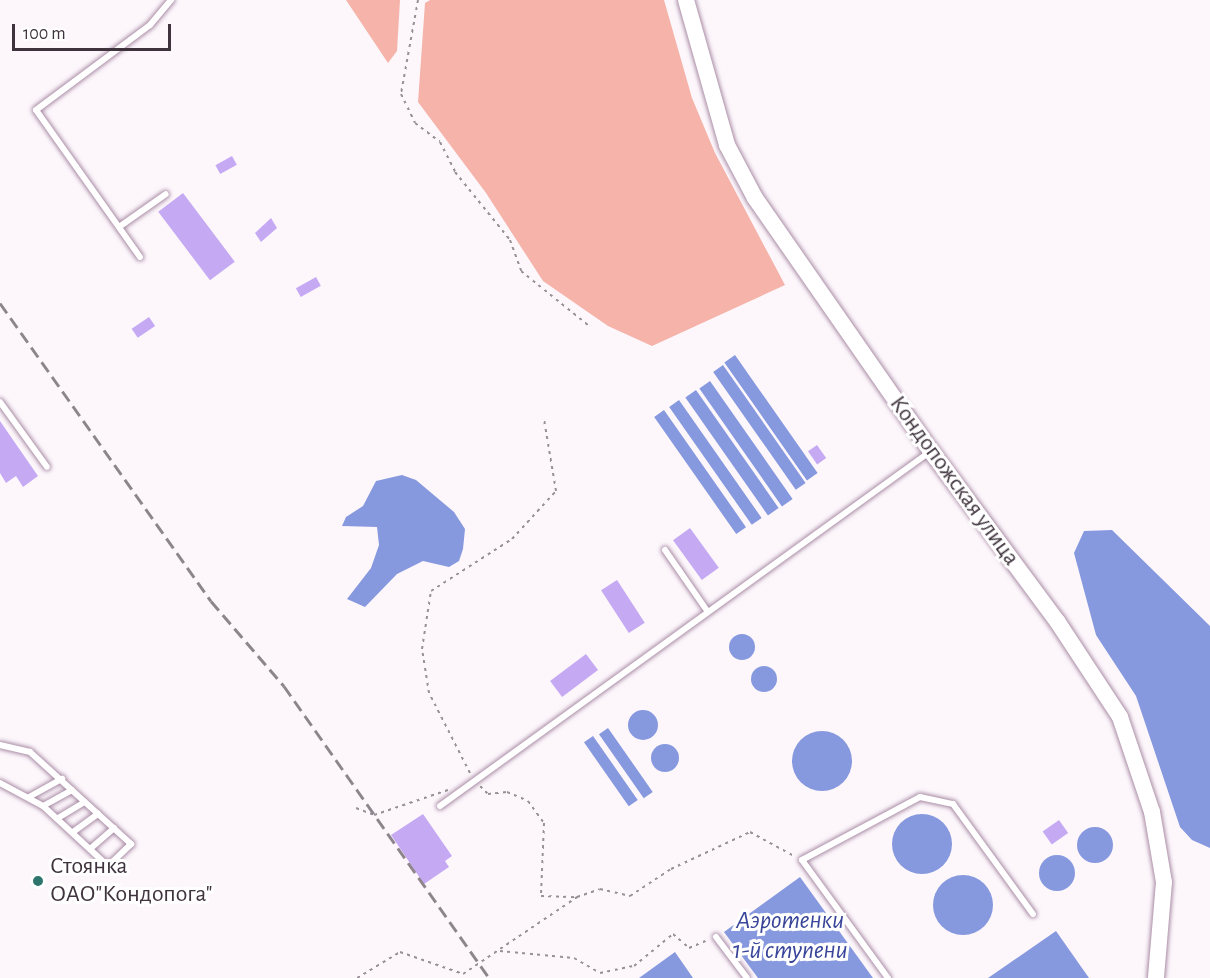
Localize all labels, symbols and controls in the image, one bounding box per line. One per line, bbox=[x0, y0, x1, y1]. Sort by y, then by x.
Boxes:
scale bar bbox=[15, 12, 174, 50]
text: 100 m bbox=[23, 25, 66, 43]
street label: Кондопожская улица bbox=[883, 390, 1025, 572]
place label: Стоянка ОАО"Кондопога" bbox=[50, 853, 213, 909]
marker: Стоянка ОАО"Кондопога" bbox=[31, 874, 45, 888]
water label: Аэротенки 1-й ступени bbox=[732, 905, 848, 966]

